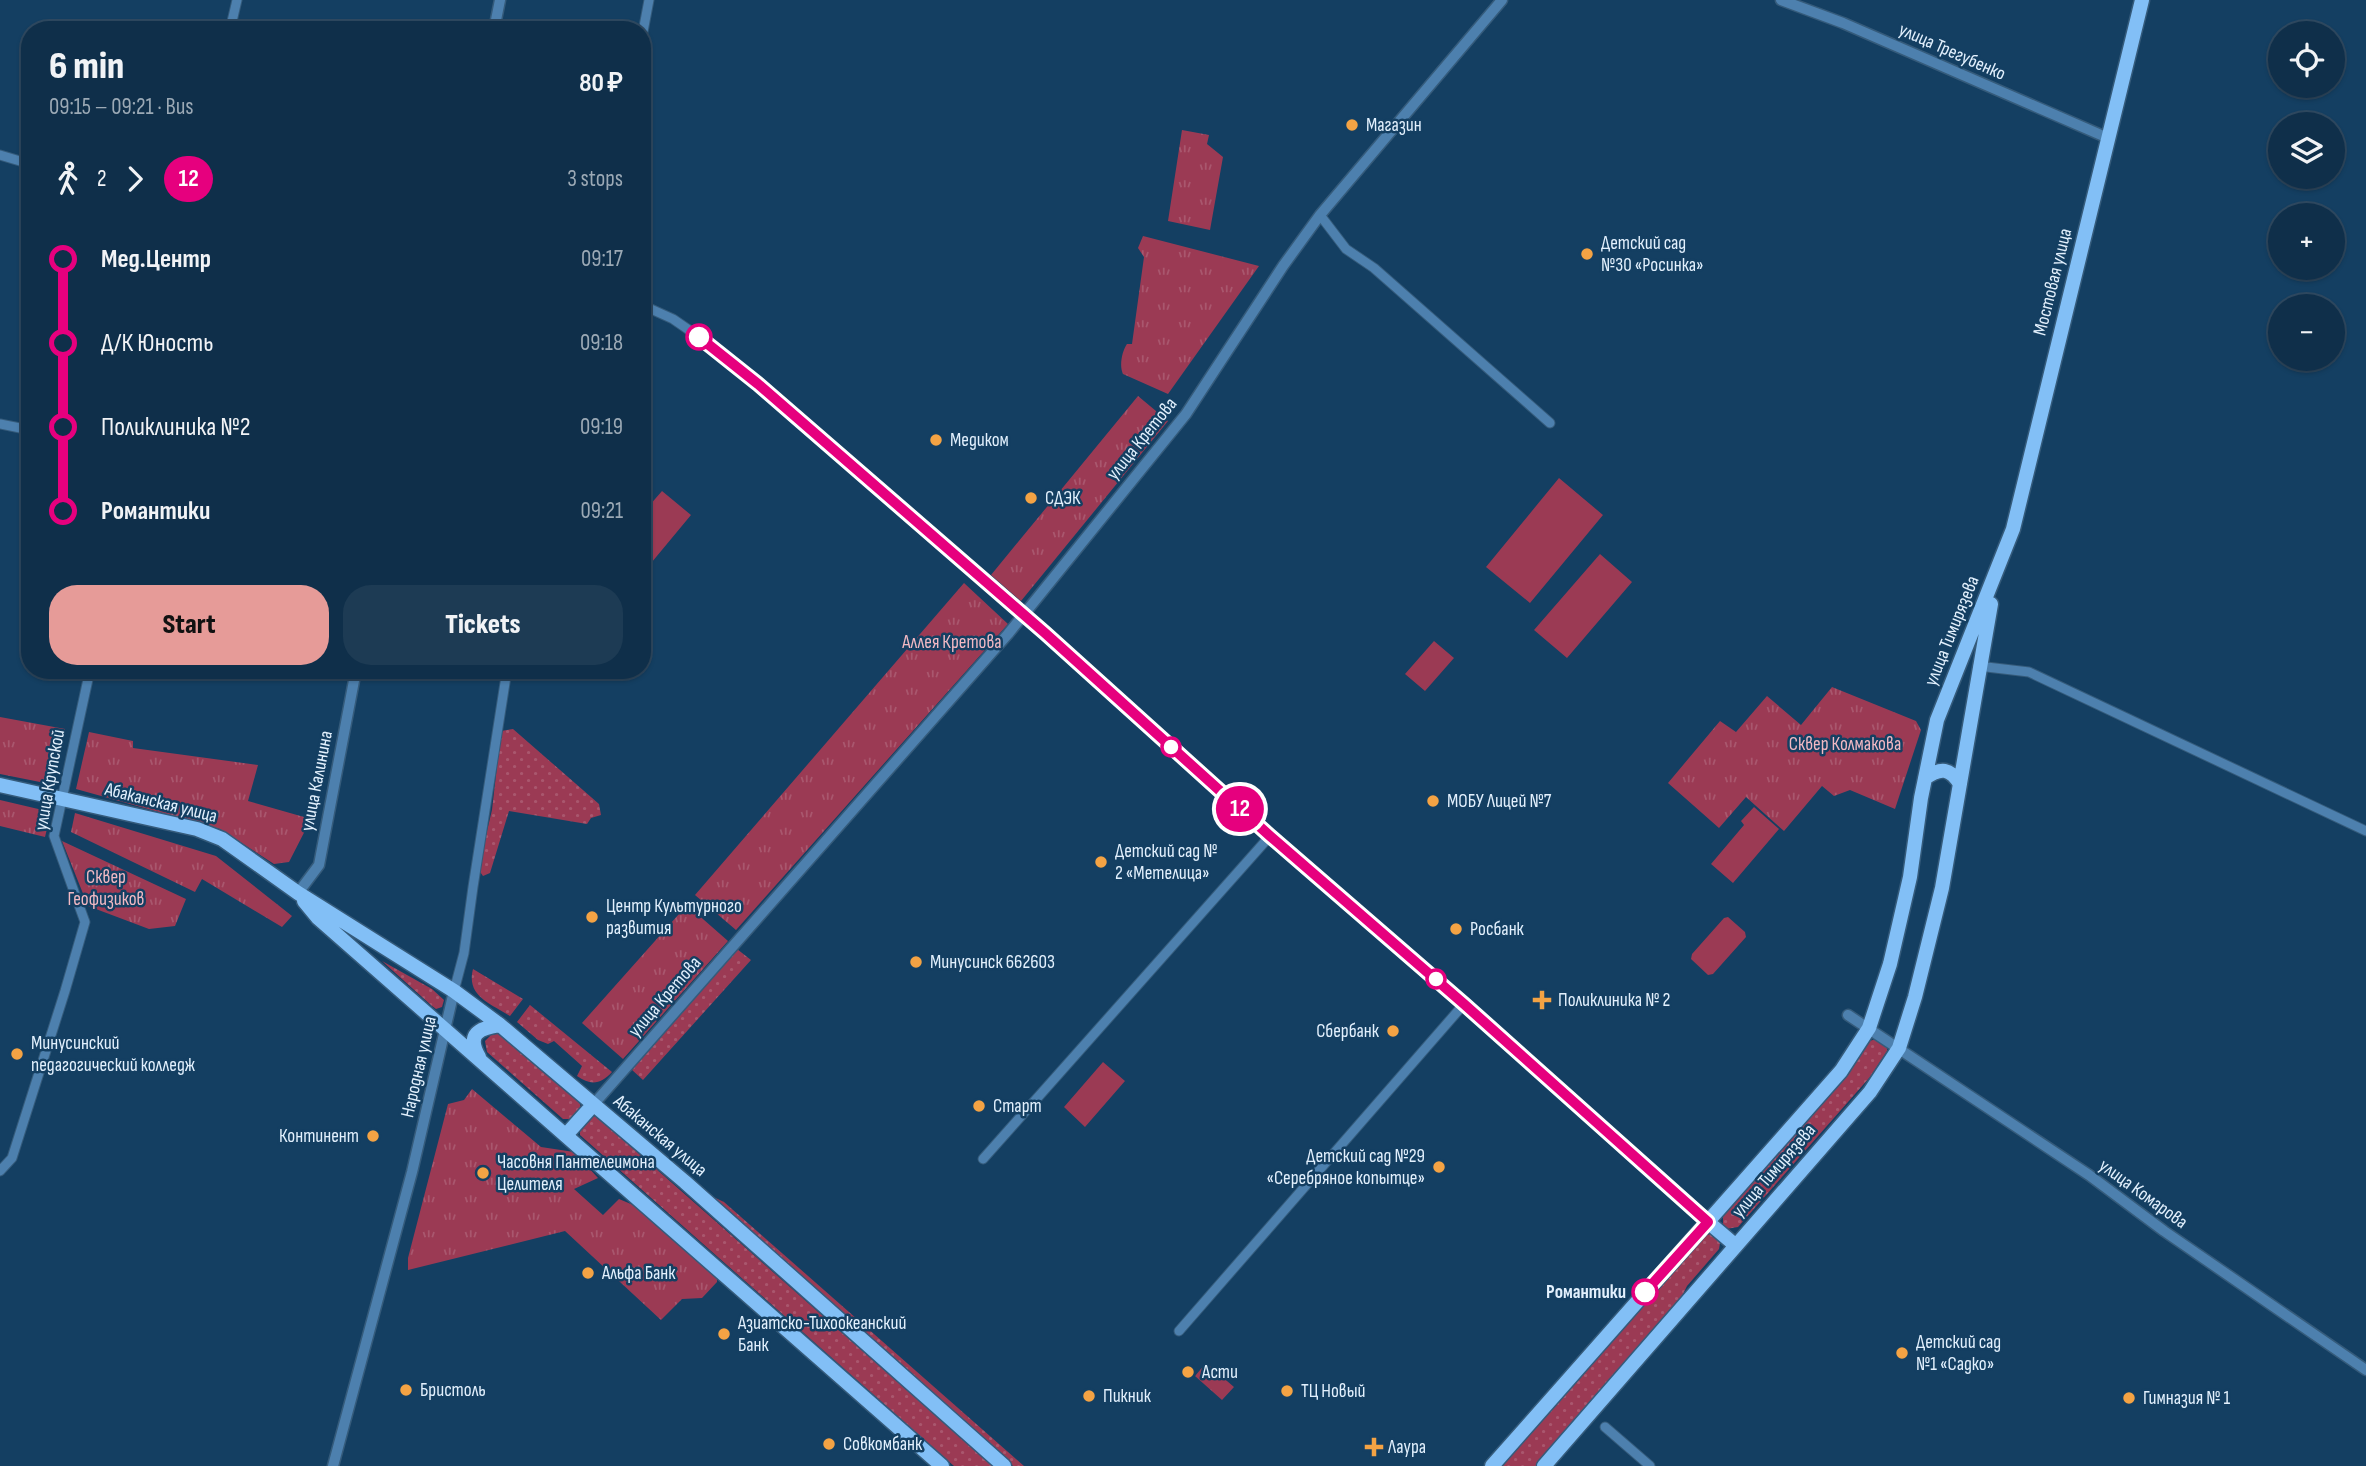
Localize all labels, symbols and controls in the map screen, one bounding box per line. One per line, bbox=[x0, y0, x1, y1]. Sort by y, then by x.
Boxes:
street label: улица Трегубенко bbox=[1895, 18, 2009, 86]
map controls bbox=[2268, 21, 2345, 371]
button: locate bbox=[2268, 21, 2345, 98]
text: 6 min bbox=[49, 44, 124, 89]
text: 80 ₽ bbox=[579, 68, 623, 99]
text: 09:15 – 09:21 · Bus bbox=[49, 93, 194, 121]
button: layers bbox=[2268, 112, 2345, 189]
place label: Магазин bbox=[1366, 114, 1422, 137]
marker: Магазин bbox=[1344, 117, 1360, 133]
icon: walk bbox=[49, 160, 87, 198]
icon: forward bbox=[116, 160, 154, 198]
text: 12 bbox=[178, 164, 199, 193]
text: 2 bbox=[97, 165, 106, 193]
text: 3 stops bbox=[567, 165, 623, 193]
button: + bbox=[2268, 203, 2345, 280]
street label: Мостовая улица bbox=[2029, 226, 2077, 338]
place label: Детский сад №30 «Росинка» bbox=[1601, 232, 1704, 277]
text: Мед.Центр bbox=[101, 244, 211, 275]
text: 09:17 bbox=[581, 245, 623, 273]
marker: Детский сад №30 «Росинка» bbox=[1579, 246, 1595, 262]
button: − bbox=[2268, 294, 2345, 371]
unlabelled marker bbox=[686, 324, 712, 350]
text: Д/К Юность bbox=[101, 328, 214, 359]
text: 09:18 bbox=[580, 329, 623, 357]
street label: улица Кретова bbox=[1102, 393, 1182, 485]
text: Поликлиника №2 bbox=[101, 412, 251, 443]
text: 09:19 bbox=[580, 413, 623, 441]
place label: Медиком bbox=[950, 429, 1009, 452]
marker: Медиком bbox=[928, 432, 944, 448]
place label: СДЭК bbox=[1045, 487, 1081, 510]
marker: СДЭК bbox=[1023, 490, 1039, 506]
text: Романтики bbox=[101, 496, 210, 527]
text: 09:21 bbox=[581, 497, 623, 525]
street label: улица Тимирязева bbox=[1919, 573, 1985, 689]
button: Start bbox=[49, 585, 329, 665]
button: Tickets bbox=[343, 585, 623, 665]
park label: Аллея Кретова bbox=[901, 631, 1002, 654]
street label: улица Крупской bbox=[30, 728, 70, 832]
street label: улица Калинина bbox=[296, 729, 338, 833]
park label: Сквер Колмакова bbox=[1789, 733, 1901, 756]
unlabelled marker bbox=[1161, 737, 1181, 757]
street label: Абаканская улица bbox=[101, 778, 220, 828]
line badge: 12 bbox=[1208, 786, 1272, 832]
place label: МОБУ Лицей №7 bbox=[1447, 790, 1552, 813]
marker: МОБУ Лицей №7 bbox=[1425, 793, 1441, 809]
text: 12 bbox=[1230, 794, 1250, 823]
place label: Детский сад № 2 «Метелица» bbox=[1115, 840, 1218, 885]
marker: Детский сад № 2 «Метелица» bbox=[1093, 854, 1109, 870]
park label: Сквер Геофизиков bbox=[68, 866, 144, 911]
place label: Центр Культурного развития bbox=[606, 895, 742, 940]
marker: Центр Культурного развития bbox=[584, 909, 600, 925]
place label: Росбанк bbox=[1470, 918, 1525, 941]
marker: Росбанк bbox=[1448, 921, 1464, 937]
place label: Минусинск 662603 bbox=[930, 951, 1055, 974]
street label: улица Кретова bbox=[624, 952, 706, 1042]
marker: Минусинск 662603 bbox=[908, 954, 924, 970]
unlabelled marker bbox=[1426, 969, 1446, 989]
place label: Поликлиника № 2 bbox=[1558, 989, 1670, 1012]
marker: Поликлиника № 2 bbox=[1532, 990, 1552, 1010]
street label: Народная улица bbox=[396, 1014, 442, 1120]
place label: Сбербанк bbox=[1316, 1020, 1380, 1043]
marker: Сбербанк bbox=[1385, 1023, 1401, 1039]
place label: Минусинский педагогический колледж bbox=[31, 1032, 196, 1077]
marker: Минусинский педагогический колледж bbox=[9, 1046, 25, 1062]
street label: Абаканская улица bbox=[608, 1090, 711, 1182]
place label: Старт bbox=[993, 1095, 1042, 1118]
marker: Старт bbox=[971, 1098, 987, 1114]
street label: улица Тимирязева bbox=[1727, 1119, 1821, 1223]
place label: Континент bbox=[279, 1125, 359, 1148]
marker: Континент bbox=[365, 1128, 381, 1144]
place label: Детский сад №29 «Серебряное копытце» bbox=[1267, 1145, 1425, 1190]
place label: Часовня Пантелеимона Целителя bbox=[497, 1151, 655, 1196]
street label: улица Комарова bbox=[2094, 1154, 2192, 1234]
marker: Детский сад №29 «Серебряное копытце» bbox=[1431, 1159, 1447, 1175]
marker: Часовня Пантелеимона Целителя bbox=[475, 1165, 491, 1181]
place label: Альфа Банк bbox=[601, 1262, 676, 1285]
marker: Альфа Банк bbox=[580, 1265, 596, 1281]
marker: Романтики bbox=[1632, 1279, 1658, 1305]
place label: Романтики bbox=[1546, 1281, 1626, 1304]
place label: Азиатско-Тихоокеанский Банк bbox=[737, 1312, 906, 1357]
marker: Азиатско-Тихоокеанский Банк bbox=[716, 1326, 732, 1342]
place label: Детский сад №1 «Cадко» bbox=[1916, 1331, 2001, 1376]
marker: Детский сад №1 «Cадко» bbox=[1894, 1345, 1910, 1361]
place label: Асти bbox=[1201, 1361, 1238, 1384]
marker: Асти bbox=[1180, 1364, 1196, 1380]
place label: Бристоль bbox=[420, 1379, 486, 1402]
place label: ТЦ Новый bbox=[1301, 1380, 1365, 1403]
marker: Бристоль bbox=[398, 1382, 414, 1398]
marker: ТЦ Новый bbox=[1279, 1383, 1295, 1399]
place label: Пикник bbox=[1103, 1385, 1152, 1408]
place label: Гимназия № 1 bbox=[2143, 1387, 2231, 1410]
marker: Пикник bbox=[1081, 1388, 1097, 1404]
marker: Гимназия № 1 bbox=[2121, 1390, 2137, 1406]
place label: Совкомбанк bbox=[843, 1433, 923, 1456]
marker: Совкомбанк bbox=[821, 1436, 837, 1452]
place label: Лаура bbox=[1387, 1436, 1426, 1459]
marker: Лаура bbox=[1366, 1439, 1382, 1455]

